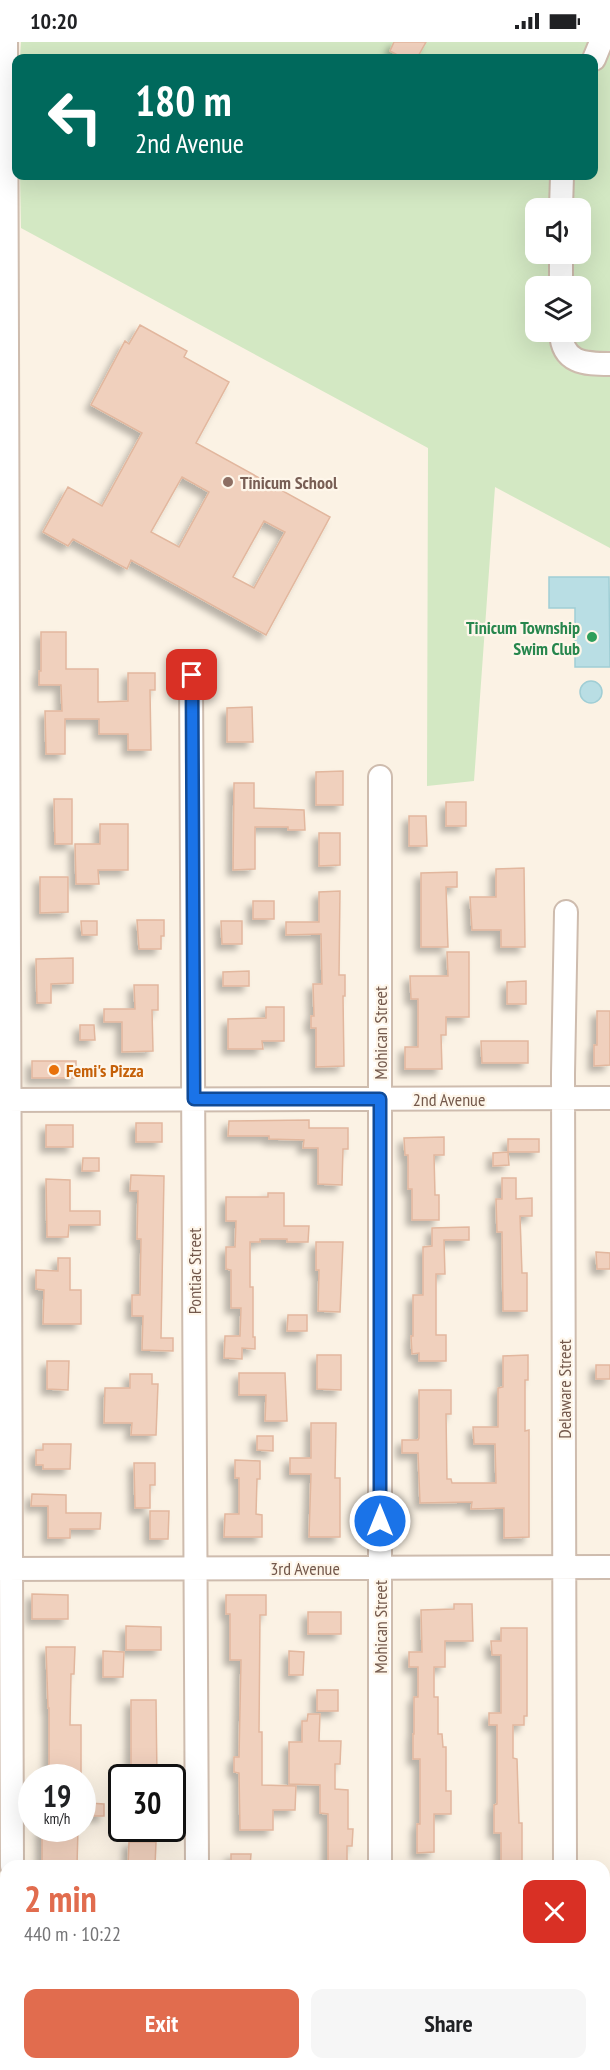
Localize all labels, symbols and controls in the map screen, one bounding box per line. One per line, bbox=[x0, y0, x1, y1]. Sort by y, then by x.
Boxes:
text: 10:20 bbox=[30, 7, 78, 35]
text: 180 m bbox=[135, 73, 232, 128]
icon: left bbox=[36, 78, 114, 156]
text: 2nd Avenue bbox=[135, 126, 244, 160]
map controls bbox=[525, 198, 591, 342]
button: sound bbox=[525, 198, 591, 264]
button: layers bbox=[525, 276, 591, 342]
place label: Tinicum School bbox=[240, 471, 338, 494]
marker: Tinicum School bbox=[221, 475, 235, 489]
place label: Tinicum Township Swim Club bbox=[466, 616, 580, 660]
marker: Tinicum Township Swim Club bbox=[585, 630, 599, 644]
pin bbox=[166, 649, 217, 700]
icon: arrive bbox=[175, 658, 208, 691]
street label: Mohican Street bbox=[369, 986, 392, 1080]
place label: Femi's Pizza bbox=[66, 1059, 144, 1082]
marker: Femi's Pizza bbox=[47, 1063, 61, 1077]
street label: 2nd Avenue bbox=[413, 1088, 485, 1111]
street label: Pontiac Street bbox=[183, 1228, 206, 1314]
street label: Delaware Street bbox=[553, 1339, 576, 1439]
position arrow bbox=[348, 1489, 412, 1553]
street label: 3rd Avenue bbox=[270, 1557, 340, 1580]
street label: Mohican Street bbox=[369, 1580, 392, 1674]
speed limit sign: 30 bbox=[108, 1764, 186, 1842]
text: 19 bbox=[43, 1776, 71, 1815]
text: km/h bbox=[44, 1809, 70, 1828]
text: 2 min bbox=[24, 1875, 97, 1922]
button: close bbox=[523, 1880, 586, 1943]
text: 440 m · 10:22 bbox=[24, 1921, 121, 1947]
button: Exit bbox=[24, 1989, 299, 2058]
button: Share bbox=[311, 1989, 586, 2058]

